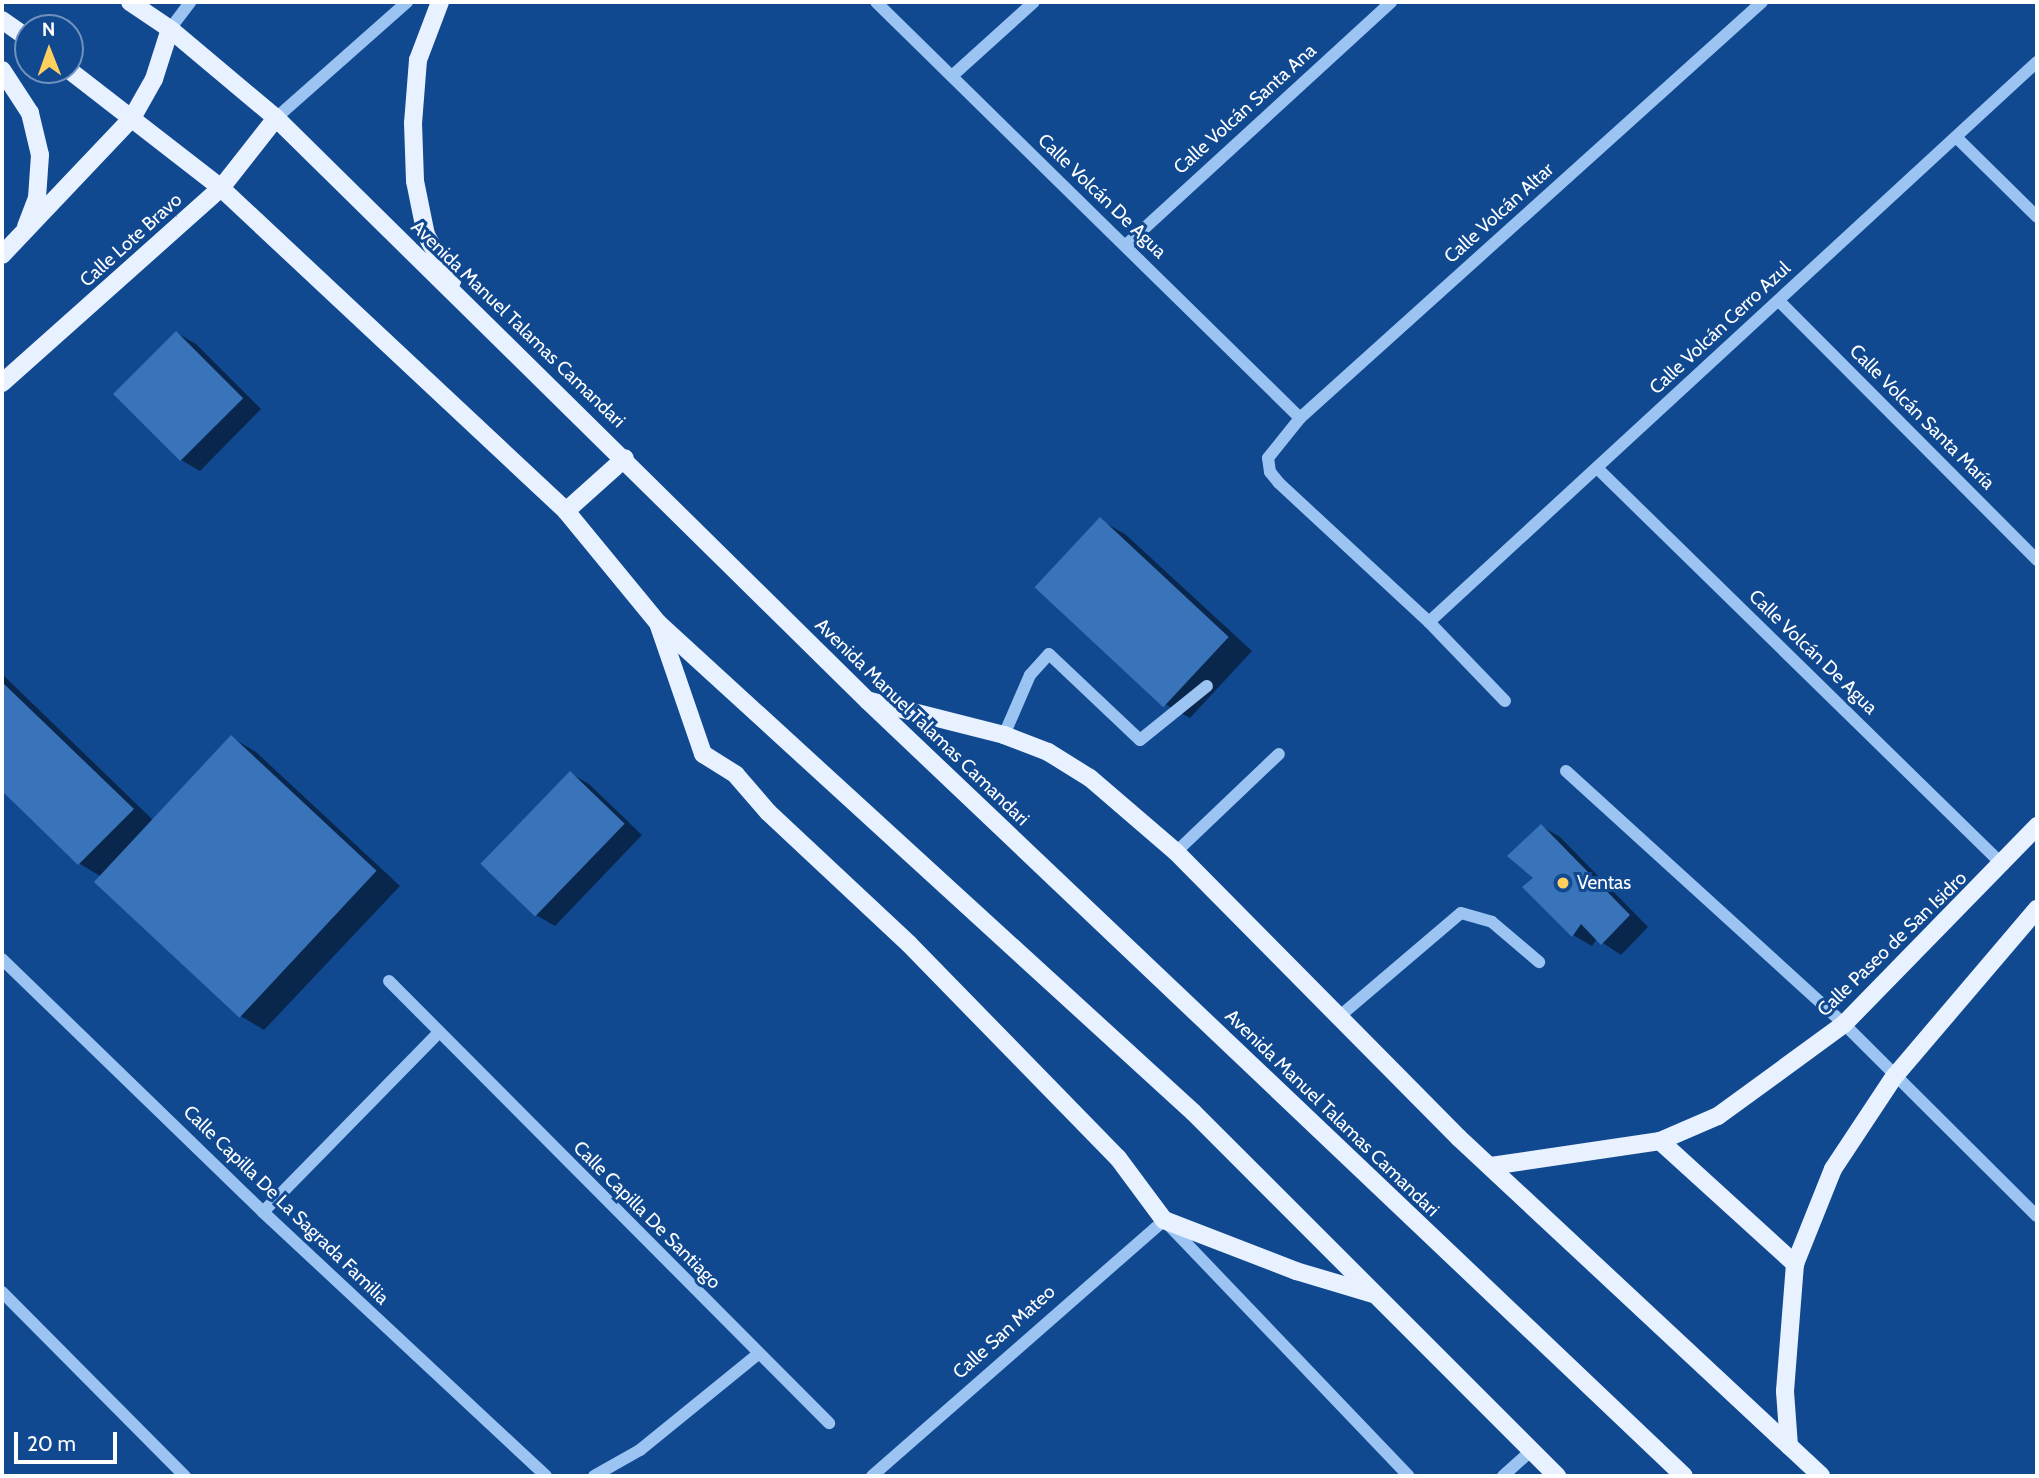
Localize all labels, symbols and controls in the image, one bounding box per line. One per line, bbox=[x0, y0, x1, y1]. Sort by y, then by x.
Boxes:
north arrow bbox=[14, 14, 84, 84]
text: N bbox=[42, 18, 56, 41]
street label: Calle Volcán Santa Ana bbox=[1169, 39, 1321, 179]
street label: Calle Volcán De Agua bbox=[1033, 129, 1171, 263]
street label: Calle Volcán Altar bbox=[1440, 158, 1558, 268]
street label: Calle Lote Bravo bbox=[75, 188, 187, 292]
street label: Avenida Manuel Talamas Camandari bbox=[406, 216, 630, 432]
street label: Calle Volcán Cerro Azul bbox=[1645, 257, 1795, 399]
street label: Calle Volcán Santa María bbox=[1845, 340, 1999, 494]
street label: Calle Volcán De Agua bbox=[1744, 585, 1882, 719]
street label: Avenida Manuel Talamas Camandari bbox=[810, 614, 1034, 830]
street label: Calle Paseo de San Isidro bbox=[1813, 867, 1971, 1021]
place label: Ventas bbox=[1577, 872, 1631, 894]
marker: Ventas bbox=[1555, 875, 1571, 891]
street label: Avenida Manuel Talamas Camandari bbox=[1220, 1005, 1444, 1221]
street label: Calle Capilla De La Sagrada Familia bbox=[178, 1101, 394, 1309]
street label: Calle Capilla De Santiago bbox=[568, 1136, 726, 1294]
street label: Calle San Mateo bbox=[948, 1280, 1060, 1384]
scale bar bbox=[18, 1418, 121, 1462]
text: 20 m bbox=[27, 1431, 76, 1456]

